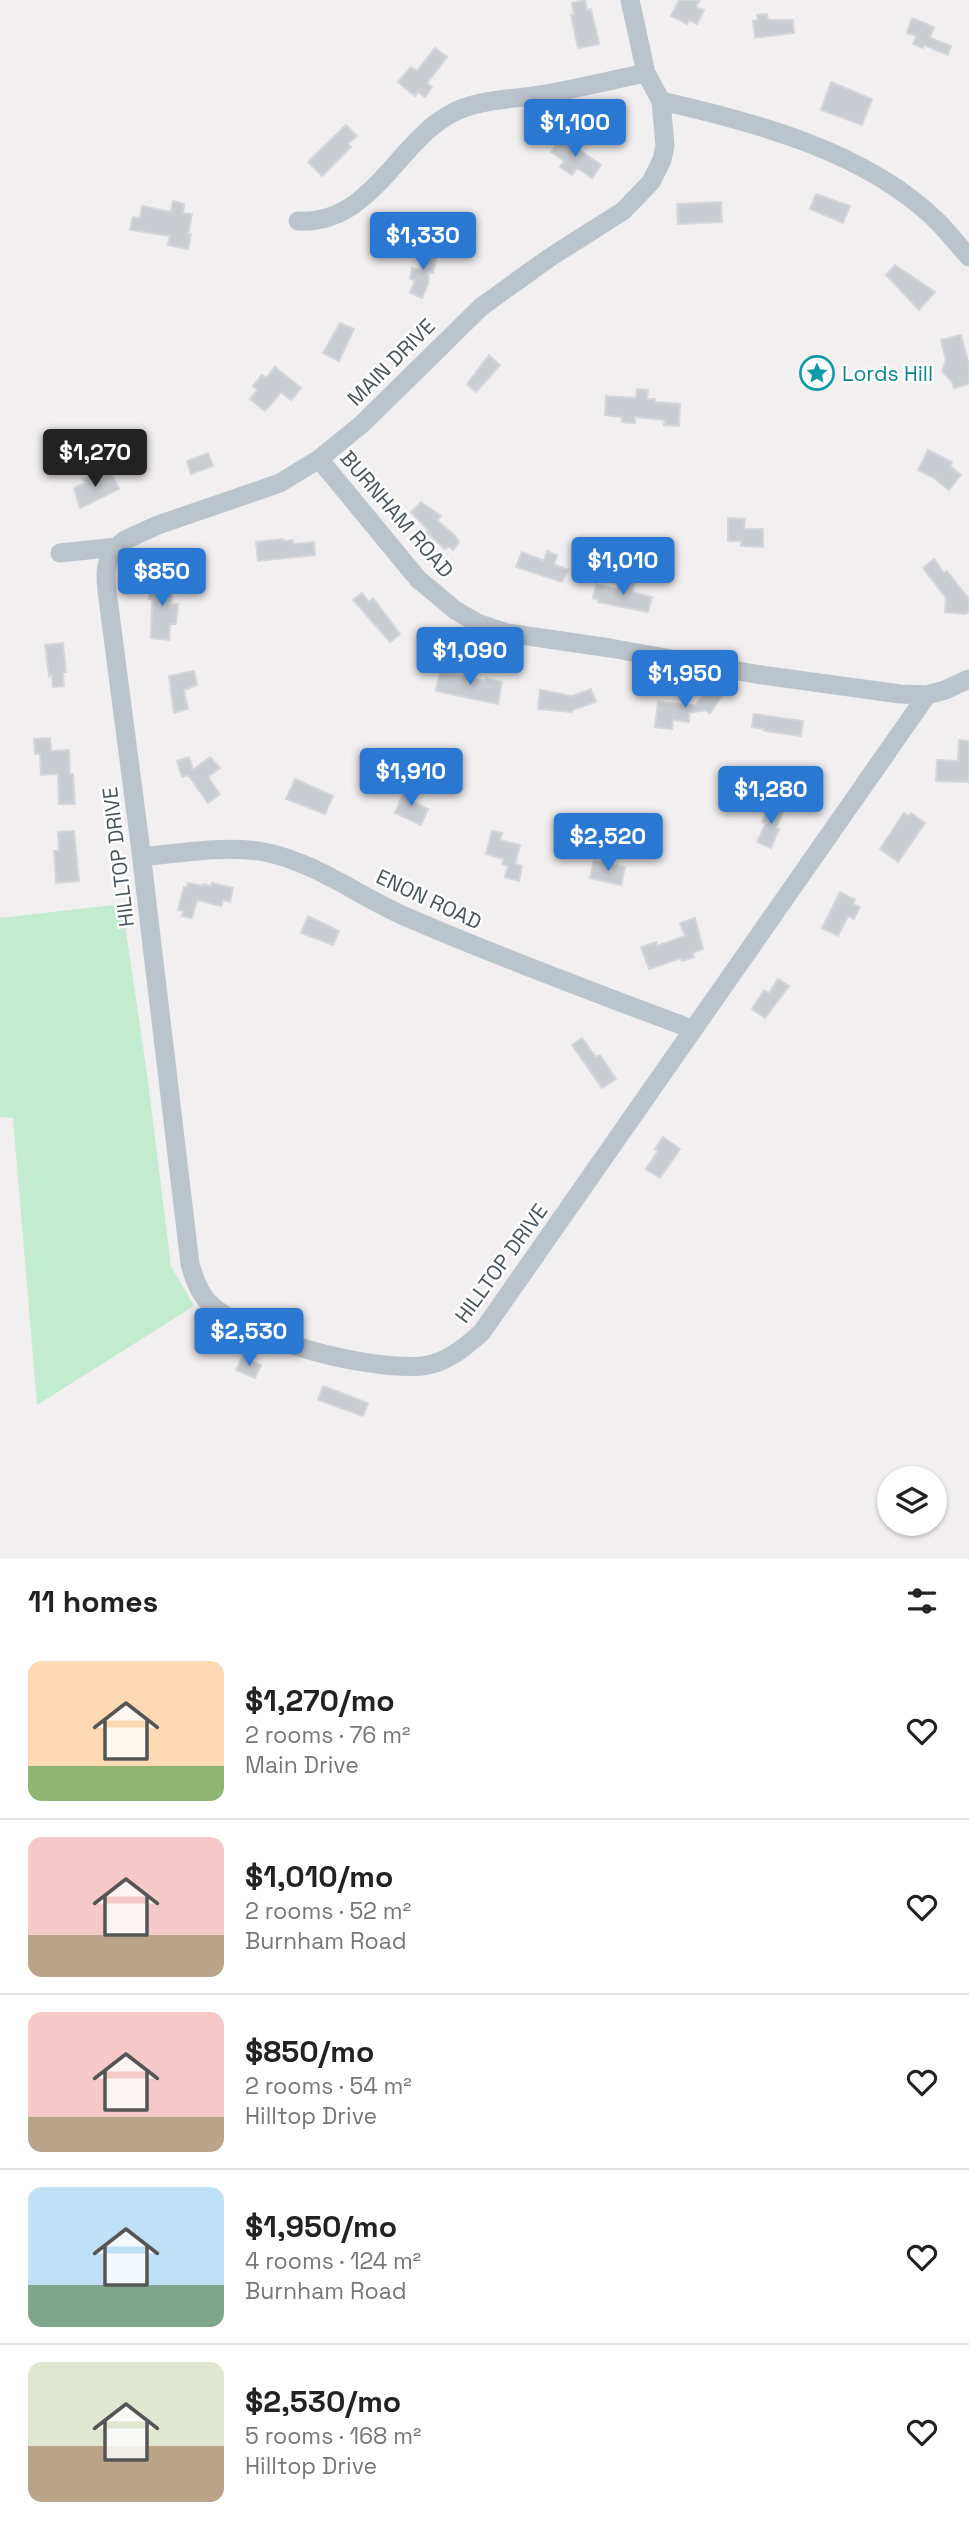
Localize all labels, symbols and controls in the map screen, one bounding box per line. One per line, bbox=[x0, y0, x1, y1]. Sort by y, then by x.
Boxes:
pin: $1,100 bbox=[518, 100, 632, 159]
text: $1,100 bbox=[540, 107, 610, 137]
pin: $1,330 bbox=[366, 212, 480, 272]
text: $1,330 bbox=[386, 220, 460, 250]
street label: MAIN DRIVE bbox=[342, 313, 440, 411]
place icon: Lords Hill bbox=[798, 354, 836, 392]
place label: Lords Hill bbox=[842, 360, 933, 387]
pin: $1,270 bbox=[38, 430, 152, 489]
text: $1,270 bbox=[59, 437, 131, 467]
street label: BURNHAM ROAD bbox=[334, 445, 460, 583]
pin: $1,010 bbox=[566, 538, 680, 597]
text: $1,010 bbox=[587, 545, 659, 575]
pin: $850 bbox=[121, 548, 203, 608]
text: $850 bbox=[134, 556, 190, 586]
pin: $1,090 bbox=[413, 628, 527, 687]
text: $1,090 bbox=[433, 635, 507, 665]
pin: $1,950 bbox=[628, 650, 742, 710]
text: $1,950 bbox=[648, 658, 722, 688]
pin: $1,910 bbox=[354, 748, 468, 808]
text: $1,910 bbox=[376, 756, 446, 786]
pin: $1,280 bbox=[714, 766, 828, 826]
text: $1,280 bbox=[734, 774, 808, 804]
street label: HILLTOP DRIVE bbox=[96, 785, 140, 929]
pin: $2,520 bbox=[551, 814, 665, 873]
text: $2,520 bbox=[570, 821, 646, 851]
street label: ENON ROAD bbox=[372, 863, 486, 935]
street label: HILLTOP DRIVE bbox=[449, 1198, 553, 1328]
pin: $2,530 bbox=[192, 1308, 306, 1368]
text: $2,530 bbox=[210, 1316, 288, 1346]
map controls bbox=[877, 1466, 947, 1536]
button: layers bbox=[877, 1466, 947, 1536]
text: 11 homes bbox=[28, 1582, 158, 1621]
icon: filters bbox=[903, 1582, 941, 1620]
text: $1,270/mo bbox=[245, 1681, 395, 1720]
icon: home bbox=[84, 1689, 168, 1773]
icon: heart bbox=[903, 1712, 941, 1750]
text: 2 rooms · 76 m² bbox=[245, 1720, 410, 1750]
text: Main Drive bbox=[245, 1750, 359, 1780]
text: $1,010/mo bbox=[245, 1857, 393, 1896]
icon: home bbox=[84, 1865, 168, 1949]
icon: heart bbox=[903, 1888, 941, 1926]
text: 2 rooms · 52 m² bbox=[245, 1896, 411, 1926]
text: Burnham Road bbox=[245, 1926, 407, 1956]
text: $850/mo bbox=[245, 2032, 374, 2071]
icon: home bbox=[84, 2040, 168, 2124]
icon: heart bbox=[903, 2063, 941, 2101]
text: 2 rooms · 54 m² bbox=[245, 2071, 412, 2101]
text: Hilltop Drive bbox=[245, 2101, 377, 2131]
text: $1,950/mo bbox=[245, 2207, 397, 2246]
icon: home bbox=[84, 2215, 168, 2299]
icon: heart bbox=[903, 2238, 941, 2276]
text: 4 rooms · 124 m² bbox=[245, 2246, 421, 2276]
text: Burnham Road bbox=[245, 2276, 407, 2306]
text: $2,530/mo bbox=[245, 2382, 401, 2421]
icon: home bbox=[84, 2390, 168, 2474]
icon: heart bbox=[903, 2413, 941, 2451]
text: 5 rooms · 168 m² bbox=[245, 2421, 422, 2451]
text: Hilltop Drive bbox=[245, 2451, 377, 2481]

